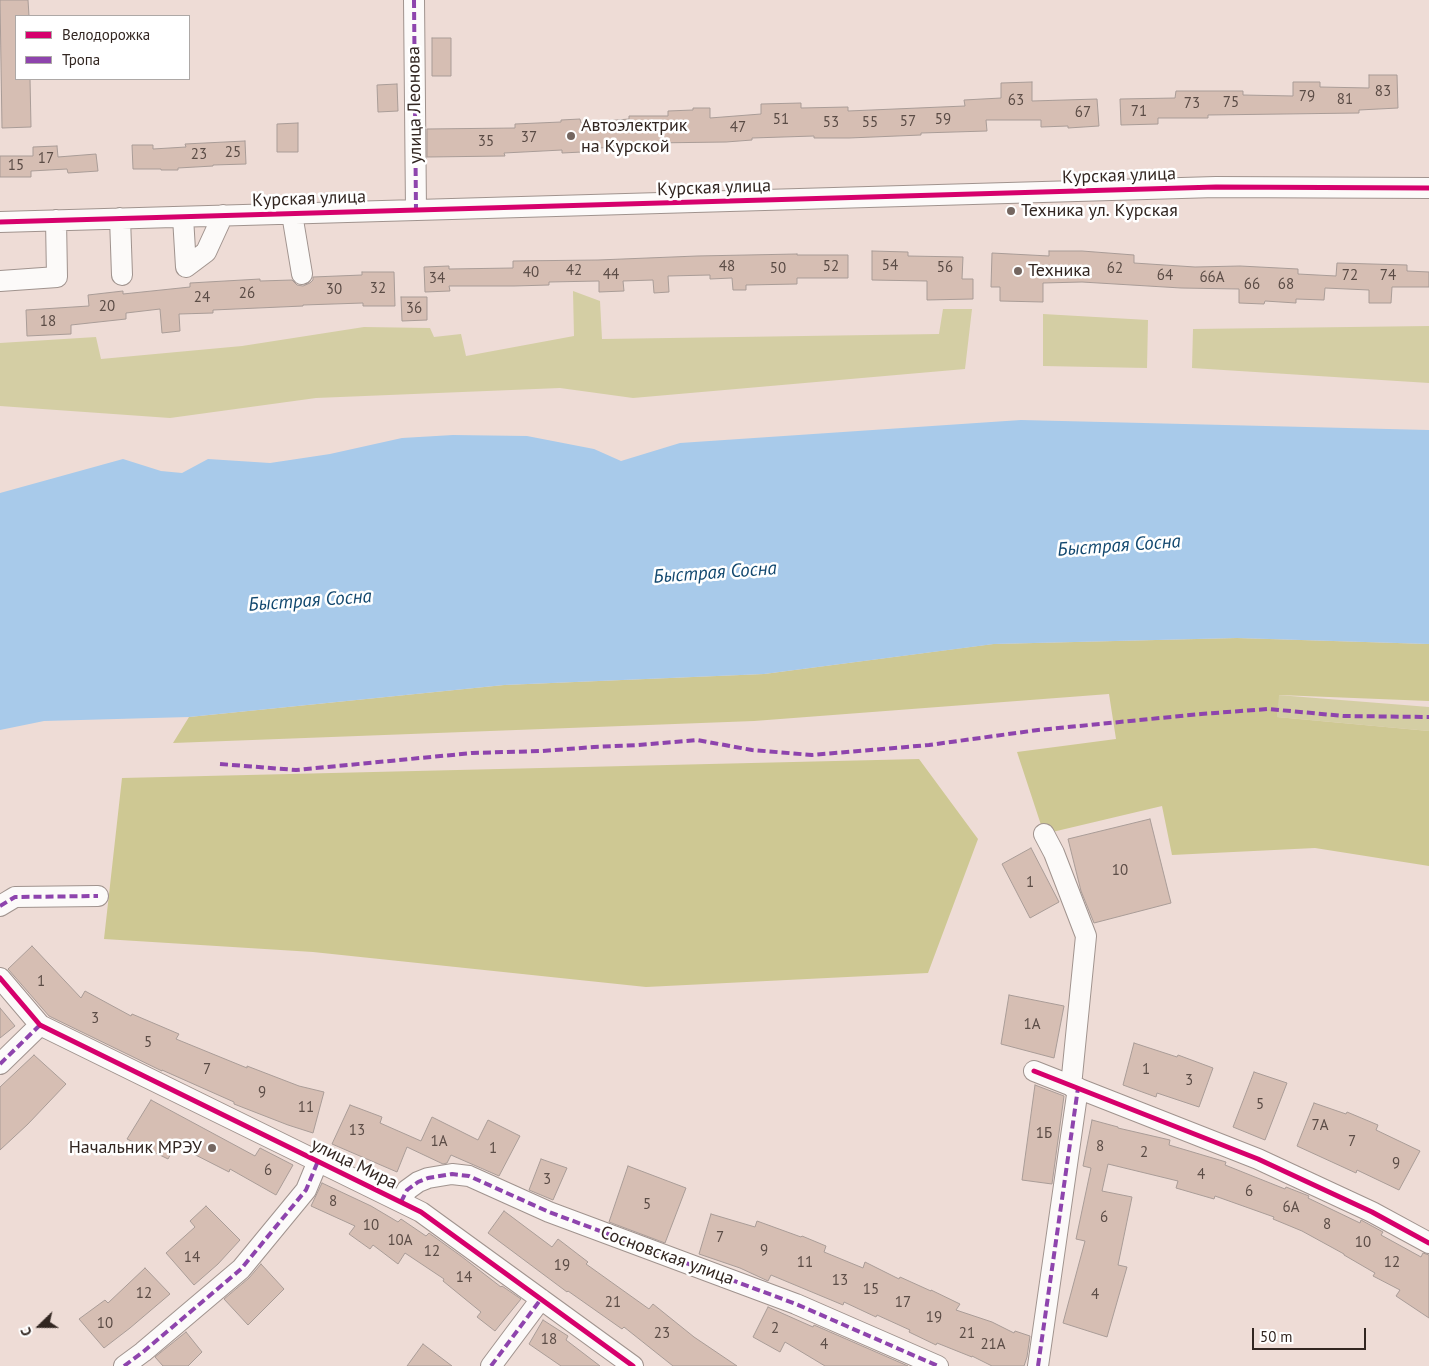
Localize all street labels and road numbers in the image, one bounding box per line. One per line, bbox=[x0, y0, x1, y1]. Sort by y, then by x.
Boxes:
street label: улица Леонова bbox=[403, 46, 427, 164]
street label: Курская улица bbox=[1062, 163, 1176, 189]
street label: Курская улица bbox=[657, 175, 771, 201]
street label: Курская улица bbox=[252, 186, 366, 212]
street label: улица Мира bbox=[307, 1134, 401, 1194]
street label: Сосновская улица bbox=[597, 1222, 737, 1290]

